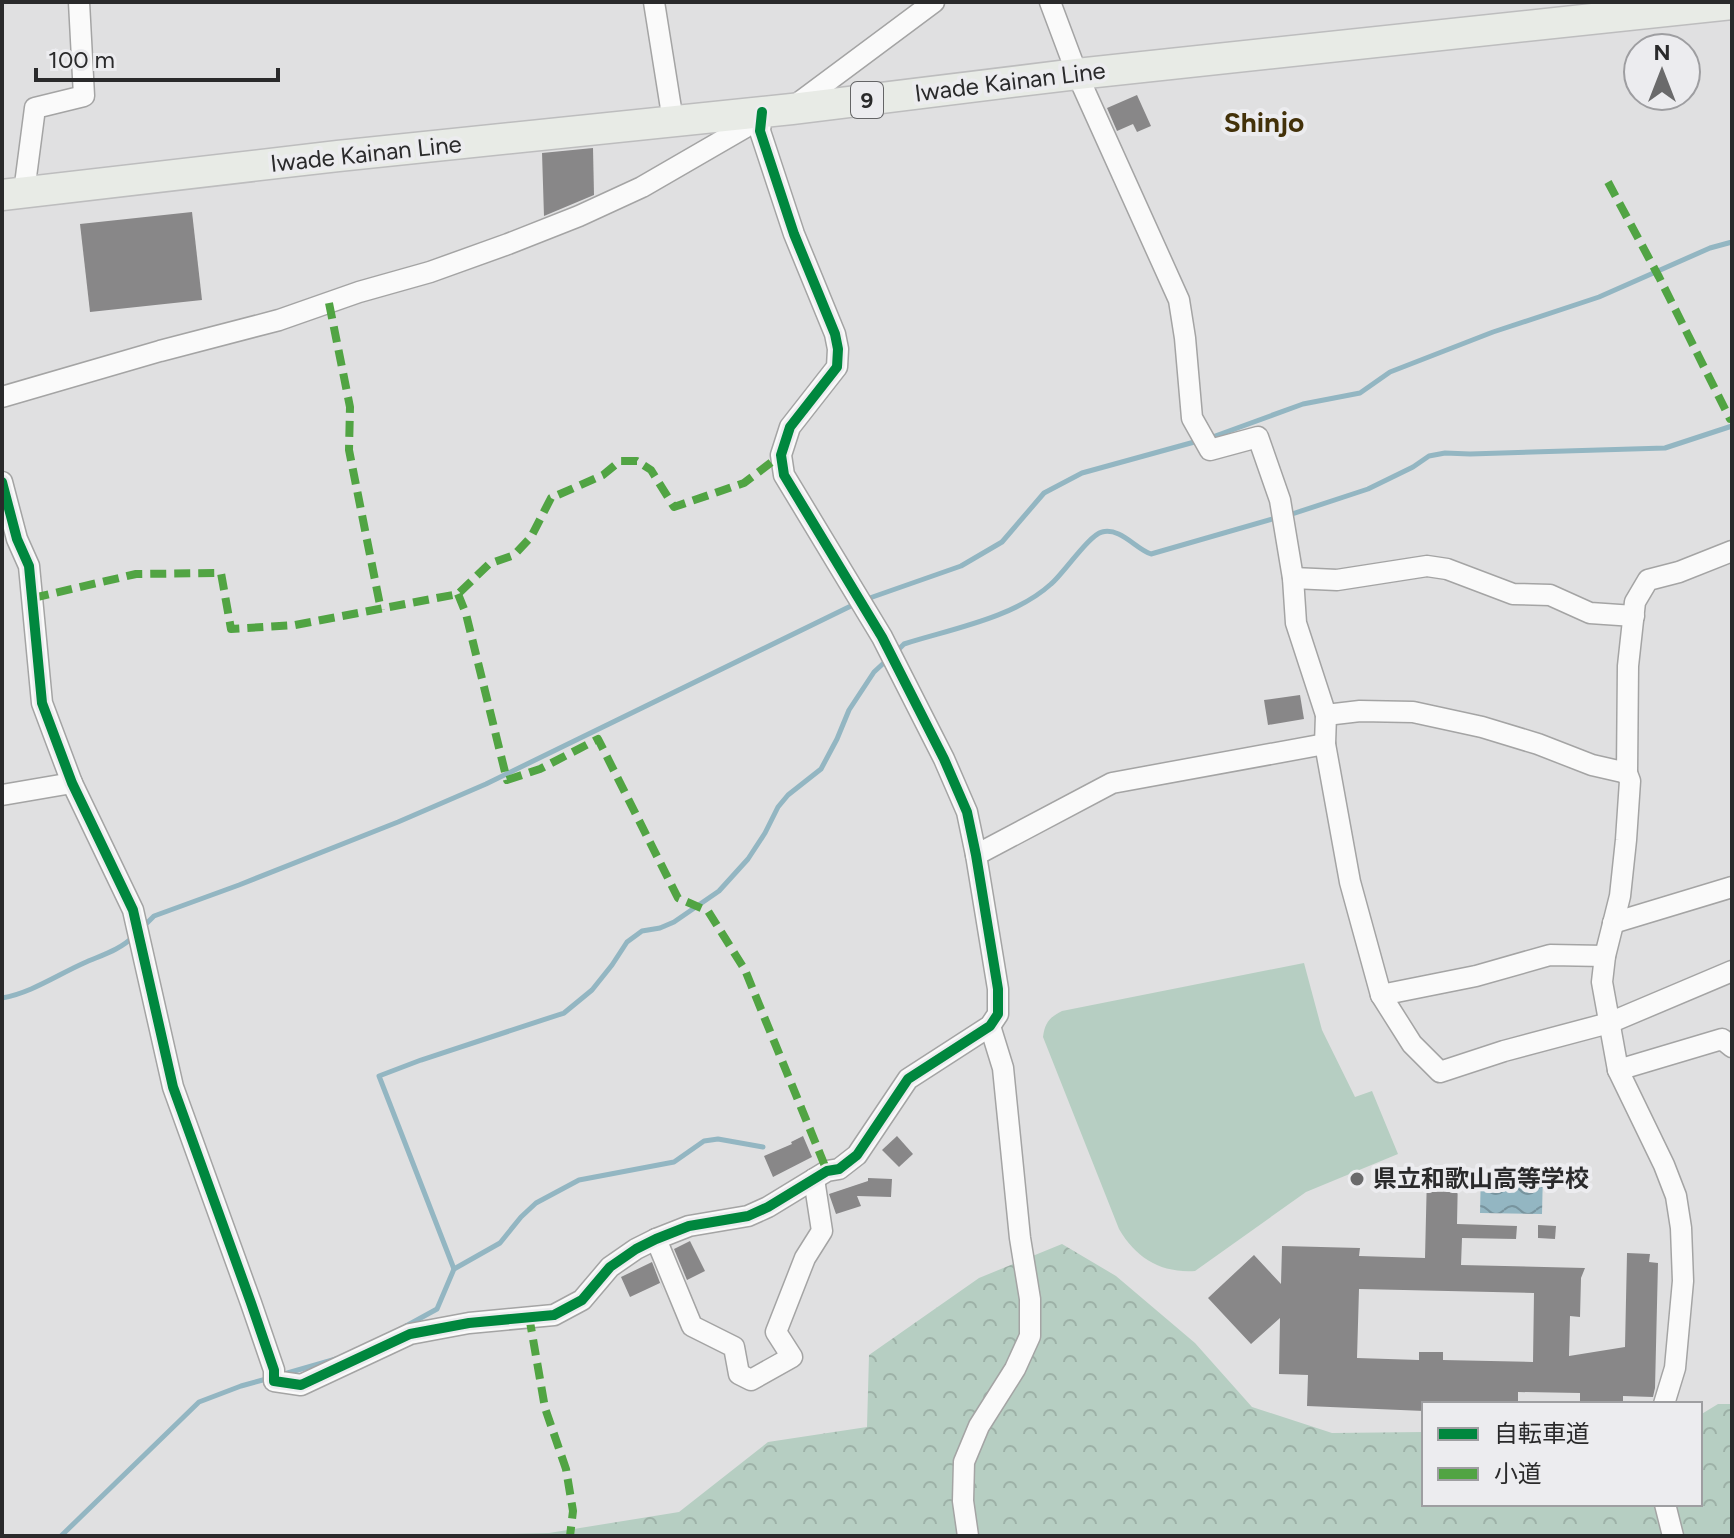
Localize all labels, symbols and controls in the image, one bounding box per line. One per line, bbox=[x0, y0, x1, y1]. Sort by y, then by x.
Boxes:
scale bar bbox=[36, 32, 278, 82]
north arrow bbox=[1622, 32, 1702, 112]
text: N bbox=[1653, 39, 1671, 66]
text: 100 m bbox=[48, 45, 115, 74]
street label: Iwade Kainan Line bbox=[913, 55, 1107, 108]
road number: 9 bbox=[851, 82, 883, 118]
district label: Shinjo bbox=[1224, 105, 1304, 139]
street label: Iwade Kainan Line bbox=[269, 129, 463, 178]
place label: 県立和歌山高等学校 bbox=[1373, 1164, 1589, 1193]
marker: 県立和歌山高等学校 bbox=[1348, 1170, 1366, 1188]
legend bbox=[1422, 1402, 1702, 1506]
text: 自転車道 bbox=[1494, 1419, 1590, 1448]
text: 小道 bbox=[1494, 1459, 1542, 1488]

